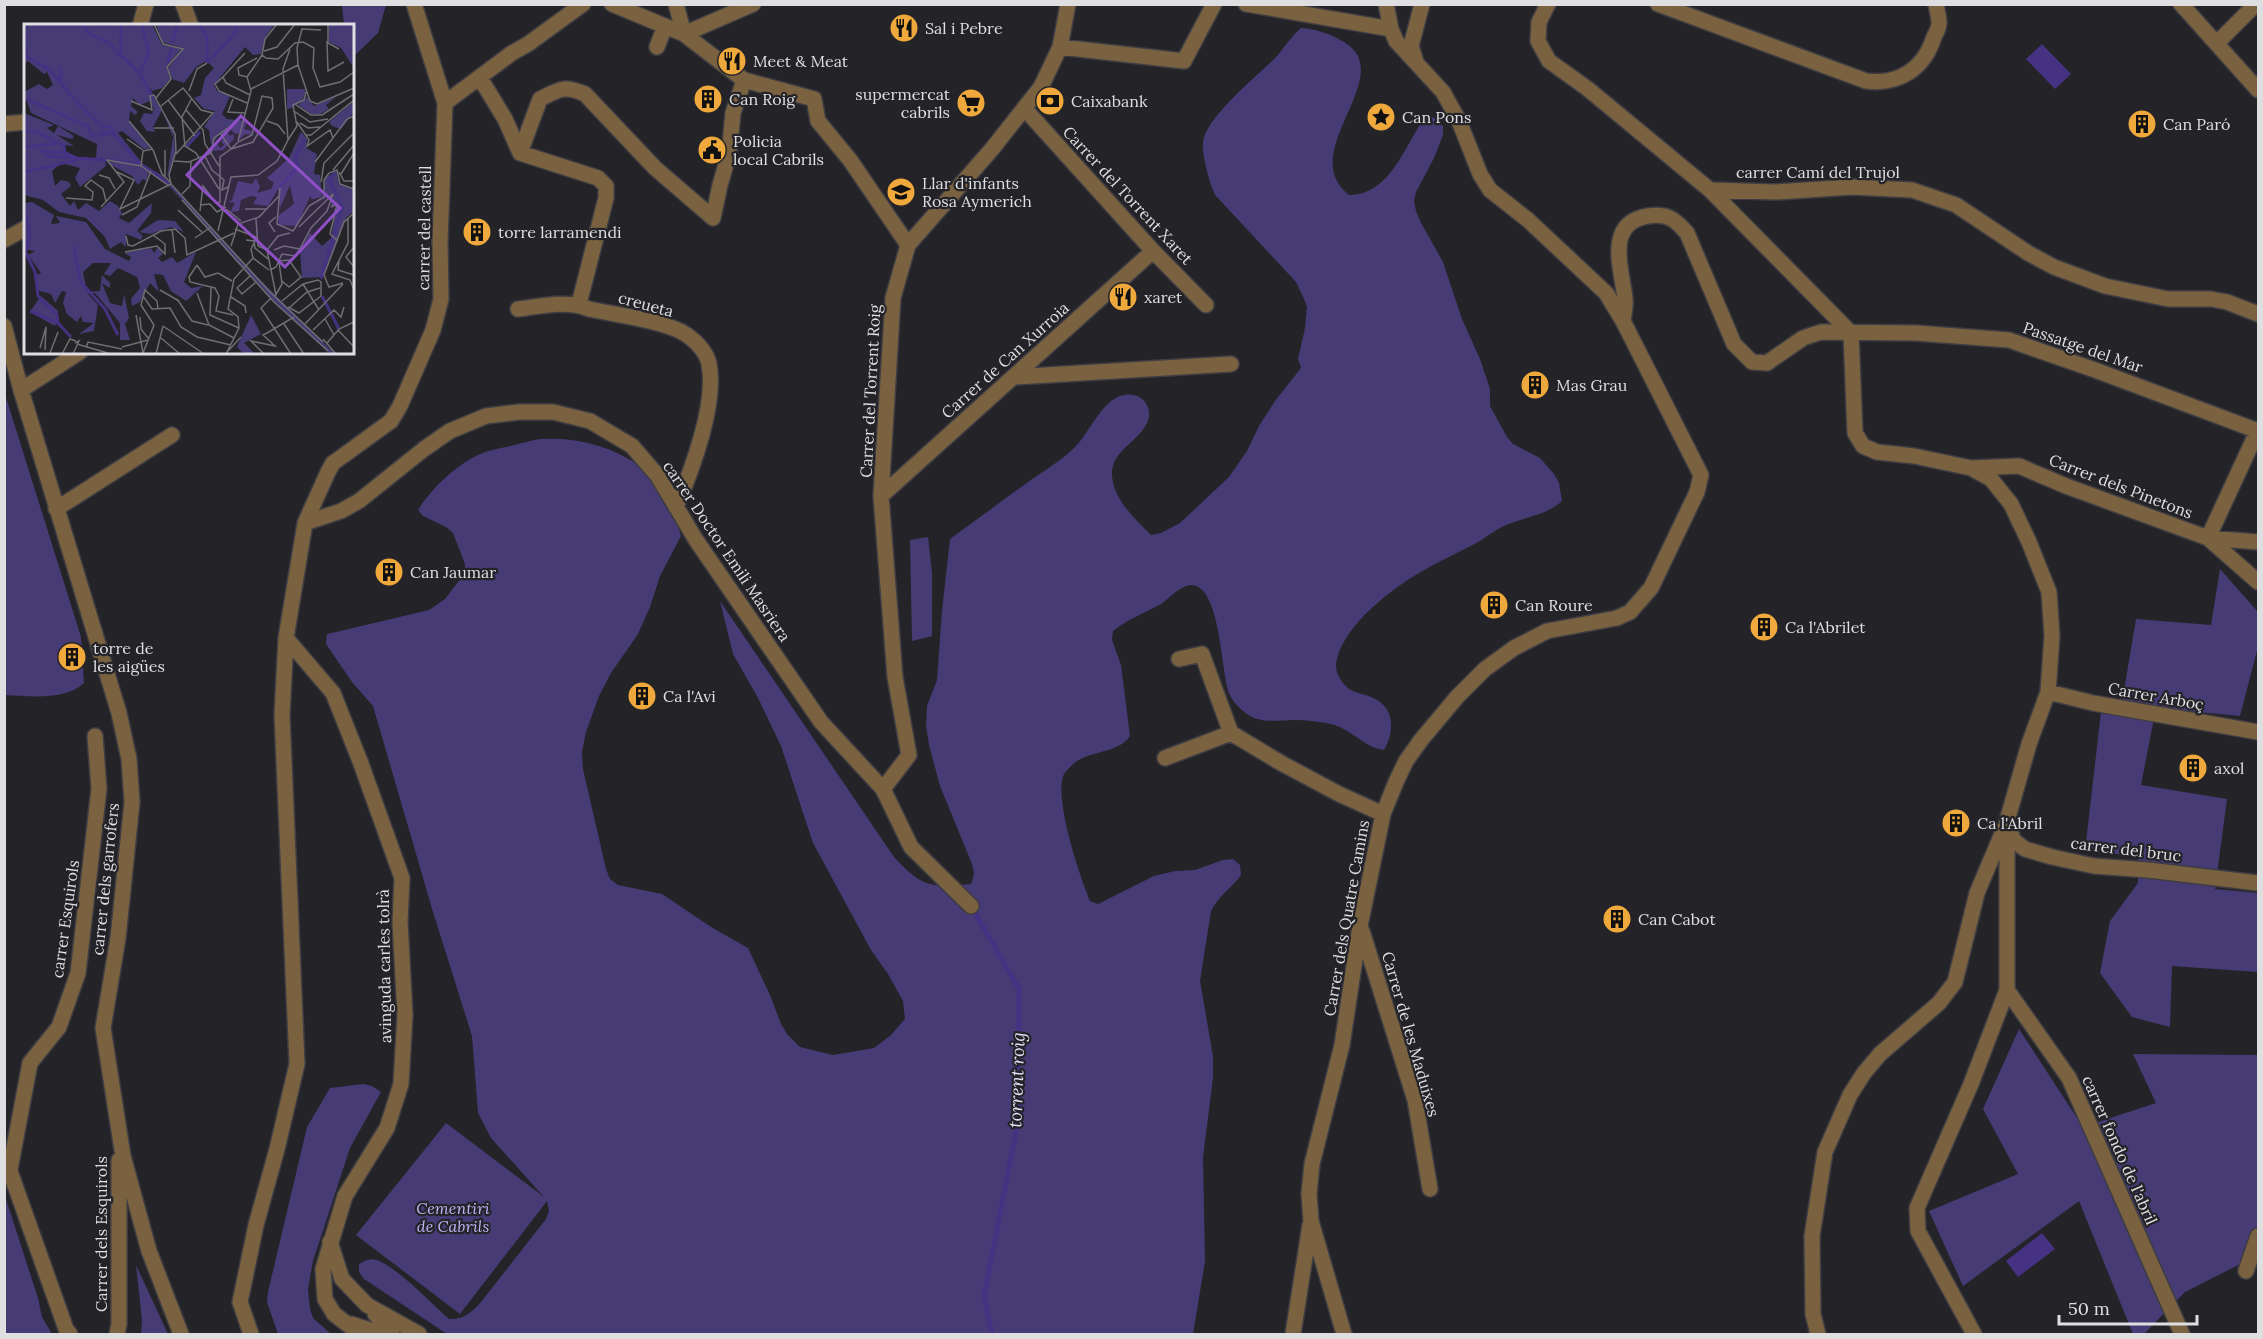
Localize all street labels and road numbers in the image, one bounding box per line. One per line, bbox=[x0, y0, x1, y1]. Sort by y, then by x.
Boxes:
street label: Carrer del Torrent Xaret bbox=[1059, 122, 1198, 269]
street label: carrer Camí del Trujol bbox=[1736, 162, 1900, 182]
street label: carrer del castell bbox=[413, 165, 435, 291]
street label: creueta bbox=[616, 287, 676, 321]
street label: Carrer de Can Xurroia bbox=[937, 298, 1073, 422]
street label: Carrer del Torrent Roig bbox=[855, 303, 885, 478]
street label: Passatge del Mar bbox=[2021, 317, 2146, 377]
street label: Carrer dels Pinetons bbox=[2046, 449, 2196, 523]
street label: carrer Doctor Emili Masriera bbox=[659, 457, 795, 645]
street label: Carrer Arboç bbox=[2106, 678, 2206, 714]
street label: carrer dels garrofers bbox=[87, 802, 123, 956]
street label: Carrer dels Quatre Camins bbox=[1319, 818, 1373, 1018]
street label: carrer del bruc bbox=[2069, 832, 2183, 866]
street label: carrer Esquirols bbox=[47, 859, 83, 979]
street label: avinguda carles tolrà bbox=[373, 889, 395, 1043]
street label: Carrer de les Maduixes bbox=[1378, 949, 1444, 1119]
street label: carrer fondo de l'abril bbox=[2078, 1072, 2162, 1228]
street label: Carrer dels Esquirols bbox=[91, 1156, 111, 1312]

